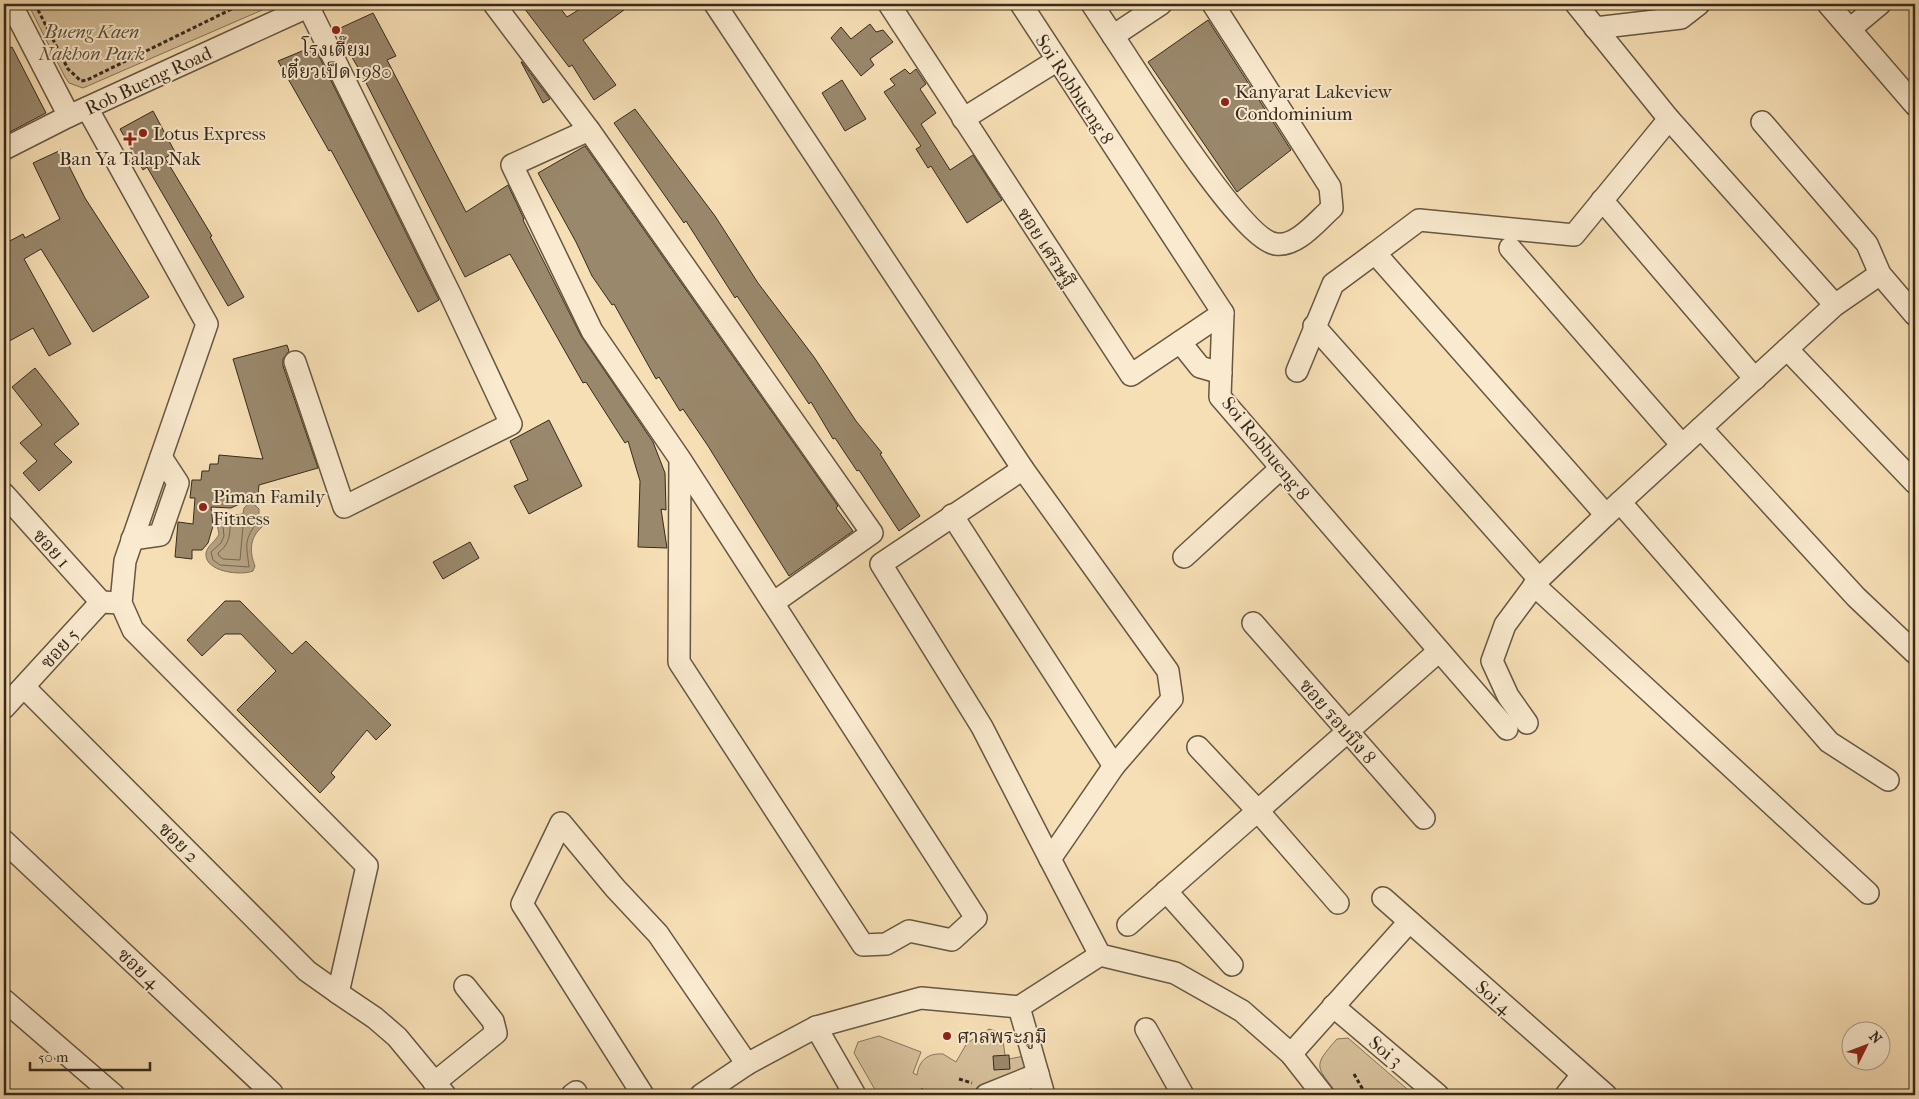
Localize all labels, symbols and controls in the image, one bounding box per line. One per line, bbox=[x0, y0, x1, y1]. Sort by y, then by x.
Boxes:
park label: Bueng Kaen Nakhon Park bbox=[38, 21, 145, 65]
marker: โรงเตี๊ยม เตี๋ยวเป็ด 1980 bbox=[330, 24, 342, 36]
street label: Soi Robbueng 8 bbox=[1030, 30, 1118, 149]
place label: โรงเตี๊ยม เตี๋ยวเป็ด 1980 bbox=[280, 35, 392, 83]
street label: Rob Bueng Road bbox=[82, 42, 216, 120]
place label: Kanyarat Lakeview Condominium bbox=[1235, 81, 1393, 125]
marker: Kanyarat Lakeview Condominium bbox=[1219, 96, 1231, 108]
place label: Lotus Express bbox=[153, 123, 266, 145]
marker: Lotus Express bbox=[137, 127, 149, 139]
marker: Ban Ya Talap Nak bbox=[124, 133, 136, 145]
place label: Ban Ya Talap Nak bbox=[59, 148, 201, 170]
street label: ซอย เศรษฐี bbox=[1012, 204, 1080, 291]
street label: Soi Robbueng 8 bbox=[1217, 392, 1314, 505]
place label: Piman Family Fitness bbox=[213, 486, 326, 530]
marker: Piman Family Fitness bbox=[197, 501, 209, 513]
street label: ซอย 1 bbox=[28, 525, 74, 573]
street label: ซอย 5 bbox=[36, 624, 83, 673]
street label: ซอย รอบบึง 8 bbox=[1294, 675, 1380, 769]
street label: ซอย 2 bbox=[154, 818, 203, 868]
street label: ซอย 4 bbox=[113, 944, 164, 994]
street label: Soi 4 bbox=[1471, 976, 1516, 1020]
north arrow bbox=[1842, 1022, 1892, 1072]
place label: ศาลพระภูมิ bbox=[957, 1026, 1047, 1049]
text: N bbox=[1865, 1028, 1885, 1048]
marker: ศาลพระภูมิ bbox=[941, 1030, 953, 1042]
street label: Soi 3 bbox=[1364, 1032, 1407, 1072]
scale bar bbox=[30, 1039, 150, 1071]
text: 50 m bbox=[38, 1048, 69, 1066]

